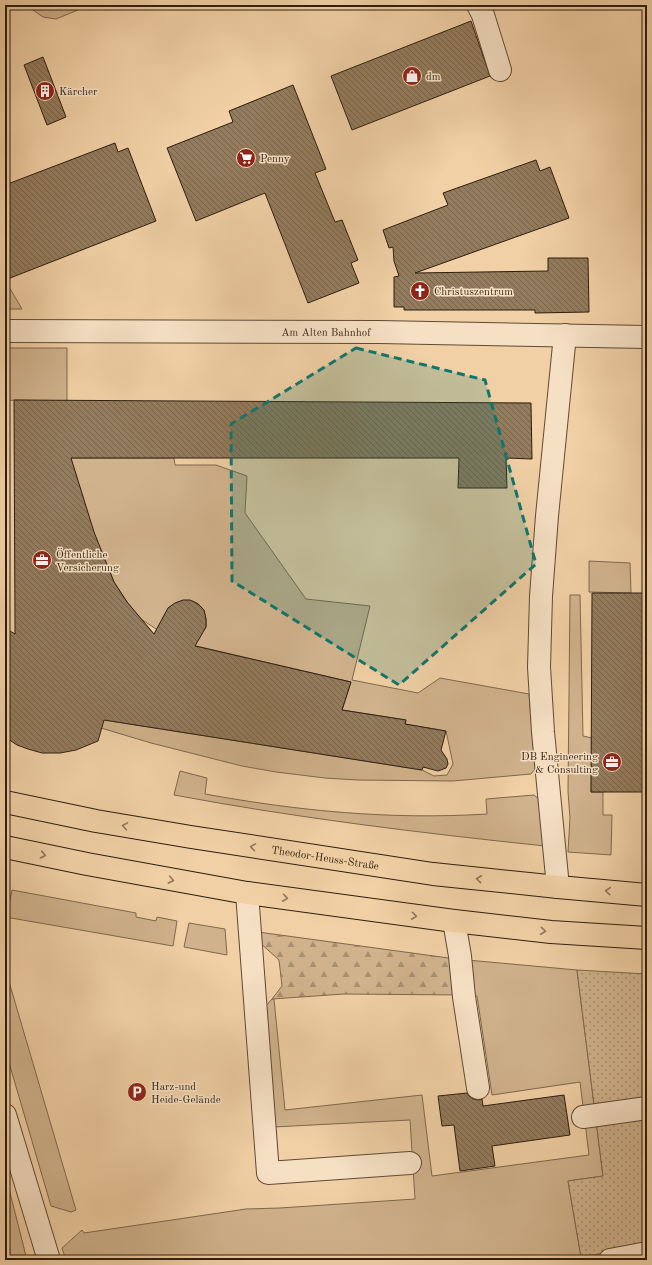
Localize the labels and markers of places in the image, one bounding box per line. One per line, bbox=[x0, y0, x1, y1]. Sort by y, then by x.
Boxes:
shop icon: dm bbox=[401, 65, 423, 87]
place label: dm bbox=[426, 72, 441, 83]
building icon: Kärcher bbox=[34, 80, 56, 102]
place label: Kärcher bbox=[59, 87, 98, 98]
supermarket icon: Penny bbox=[235, 147, 257, 169]
place label: Penny bbox=[260, 154, 290, 165]
church icon: Christuszentrum bbox=[409, 280, 431, 302]
place label: Christuszentrum bbox=[434, 287, 513, 298]
place label: Öffentliche Versicherung bbox=[56, 548, 119, 574]
office icon: Öffentliche Versicherung bbox=[31, 549, 53, 571]
office icon: DB Engineering & Consulting bbox=[601, 751, 623, 773]
place label: DB Engineering & Consulting bbox=[521, 752, 598, 776]
parking icon: Harz-und Heide-Gelände bbox=[126, 1081, 148, 1103]
place label: Harz-und Heide-Gelände bbox=[151, 1082, 221, 1106]

